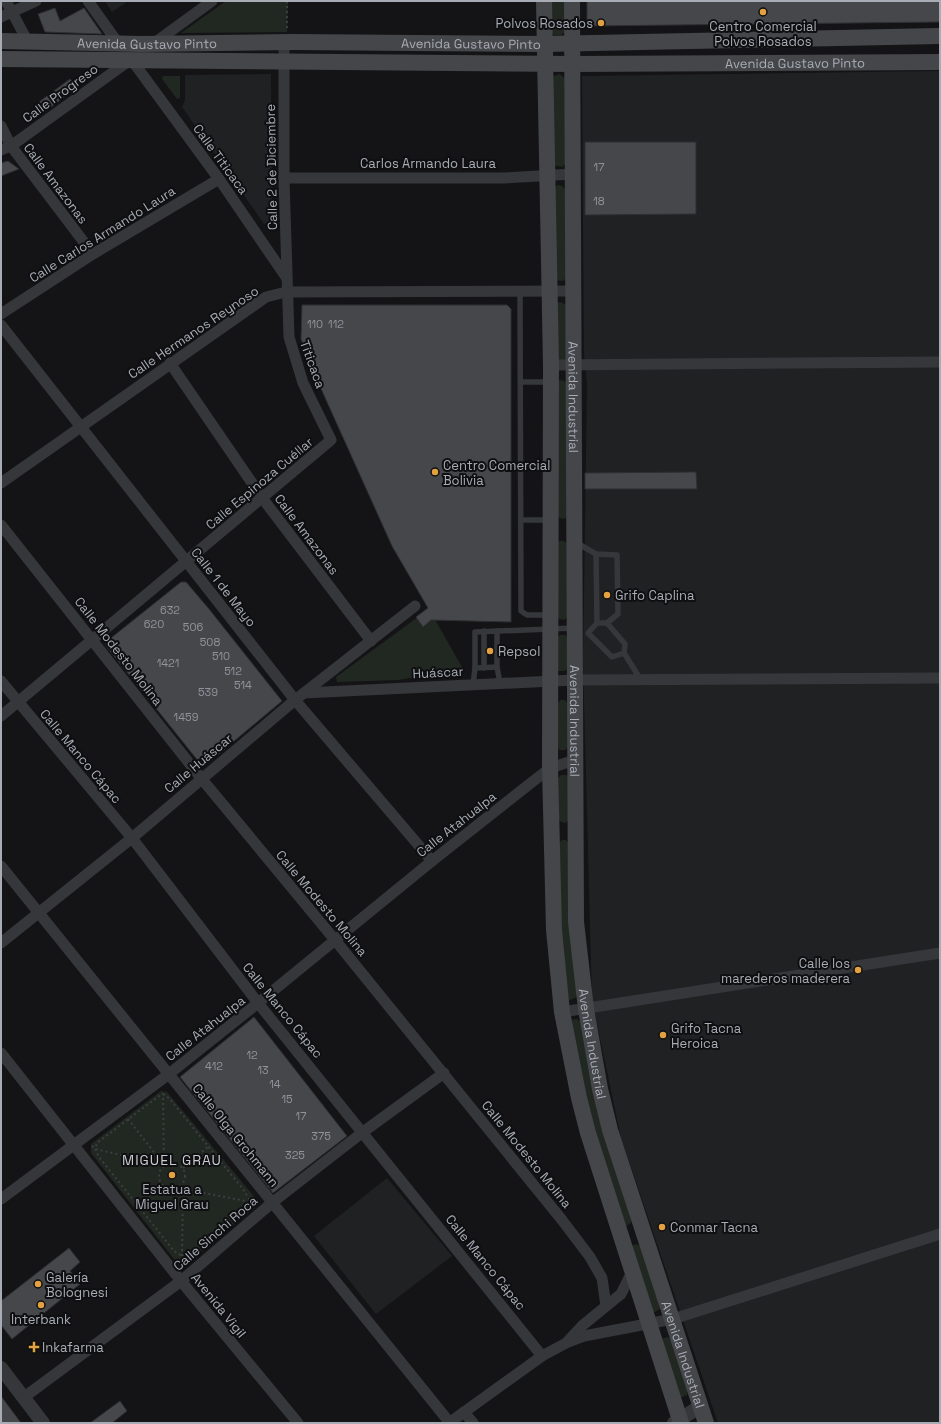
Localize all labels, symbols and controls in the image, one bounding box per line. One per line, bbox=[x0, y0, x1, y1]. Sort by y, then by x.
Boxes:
marker: Centro Comercial Polvos Rosados bbox=[758, 7, 768, 17]
place label: Polvos Rosados bbox=[496, 15, 593, 32]
marker: Polvos Rosados bbox=[596, 18, 606, 28]
place label: Centro Comercial Polvos Rosados bbox=[709, 18, 817, 50]
street label: Avenida Gustavo Pinto bbox=[77, 35, 217, 53]
street label: Avenida Gustavo Pinto bbox=[401, 35, 541, 53]
street label: Avenida Gustavo Pinto bbox=[725, 54, 865, 72]
street label: Calle Progreso bbox=[19, 60, 101, 127]
street label: Calle 2 de Diciembre bbox=[262, 104, 281, 230]
street label: Calle Titicaca bbox=[189, 121, 252, 198]
street label: Calle Amazonas bbox=[20, 140, 92, 227]
street label: Carlos Armando Laura bbox=[360, 155, 496, 172]
house number: 17 bbox=[594, 160, 604, 174]
street label: Calle Carlos Armando Laura bbox=[26, 182, 179, 286]
house number: 18 bbox=[593, 194, 605, 208]
street label: Calle Hermanos Reynoso bbox=[125, 282, 262, 383]
house number: 110 bbox=[307, 317, 323, 331]
house number: 112 bbox=[328, 317, 344, 331]
street label: Titicaca bbox=[296, 338, 329, 391]
street label: Avenida Industrial bbox=[564, 341, 582, 453]
street label: Calle Espinoza Cuéllar bbox=[202, 433, 317, 533]
place label: Centro Comercial Bolivia bbox=[443, 457, 550, 489]
marker: Centro Comercial Bolivia bbox=[430, 467, 440, 477]
street label: Calle Amazonas bbox=[271, 491, 343, 578]
street label: Calle 1 de Mayo bbox=[187, 544, 260, 630]
place label: Grifo Caplina bbox=[615, 587, 695, 604]
marker: Grifo Caplina bbox=[602, 590, 612, 600]
street label: Calle Modesto Molina bbox=[71, 593, 167, 710]
house number: 632 bbox=[160, 603, 180, 617]
house number: 620 bbox=[144, 617, 164, 631]
house number: 506 bbox=[183, 620, 203, 634]
house number: 508 bbox=[200, 635, 220, 649]
place label: Repsol bbox=[498, 643, 540, 660]
marker: Repsol bbox=[485, 646, 495, 656]
house number: 510 bbox=[212, 649, 230, 663]
house number: 1421 bbox=[157, 656, 179, 670]
street label: Huáscar bbox=[412, 663, 464, 682]
house number: 512 bbox=[224, 664, 242, 678]
street label: Avenida Industrial bbox=[566, 665, 583, 777]
house number: 514 bbox=[234, 678, 252, 692]
house number: 539 bbox=[198, 685, 218, 699]
street label: Calle Manco Cápac bbox=[36, 706, 125, 807]
house number: 1459 bbox=[174, 710, 199, 724]
street label: Calle Huáscar bbox=[161, 730, 236, 797]
street label: Calle Atahualpa bbox=[413, 788, 500, 861]
street label: Calle Modesto Molina bbox=[272, 847, 371, 960]
place label: Calle los marederos maderera bbox=[721, 955, 851, 987]
street label: Calle Manco Cápac bbox=[239, 959, 327, 1062]
marker: Calle los marederos maderera bbox=[853, 965, 863, 975]
street label: Avenida Industrial bbox=[575, 988, 610, 1101]
street label: Calle Atahualpa bbox=[162, 992, 249, 1065]
place label: Grifo Tacna Heroica bbox=[671, 1020, 742, 1052]
marker: Grifo Tacna Heroica bbox=[658, 1030, 668, 1040]
house number: 12 bbox=[246, 1048, 258, 1062]
house number: 412 bbox=[205, 1059, 223, 1073]
house number: 13 bbox=[257, 1063, 269, 1077]
house number: 14 bbox=[269, 1077, 281, 1091]
street label: Calle Olga Grohmann bbox=[189, 1080, 283, 1190]
house number: 15 bbox=[281, 1092, 293, 1106]
street label: Calle Modesto Molina bbox=[478, 1097, 576, 1212]
house number: 17 bbox=[296, 1109, 306, 1123]
house number: 375 bbox=[311, 1129, 331, 1143]
house number: 325 bbox=[285, 1148, 305, 1162]
district label: MIGUEL GRAU bbox=[122, 1151, 222, 1169]
marker: Estatua a Miguel Grau bbox=[167, 1170, 177, 1180]
place label: Estatua a Miguel Grau bbox=[135, 1181, 209, 1213]
street label: Calle Sinchi Roca bbox=[170, 1192, 261, 1275]
street label: Calle Manco Cápac bbox=[442, 1211, 530, 1314]
place label: Conmar Tacna bbox=[670, 1219, 758, 1236]
marker: Conmar Tacna bbox=[657, 1222, 667, 1232]
place label: Galería Bolognesi bbox=[46, 1269, 108, 1301]
street label: Avenida Vigil bbox=[187, 1269, 250, 1341]
marker: Galería Bolognesi bbox=[33, 1279, 43, 1289]
street label: Avenida Industrial bbox=[658, 1299, 708, 1410]
marker: Interbank bbox=[36, 1300, 46, 1310]
place label: Interbank bbox=[11, 1311, 71, 1328]
place label: Inkafarma bbox=[42, 1339, 104, 1356]
marker: Inkafarma bbox=[29, 1342, 39, 1352]

